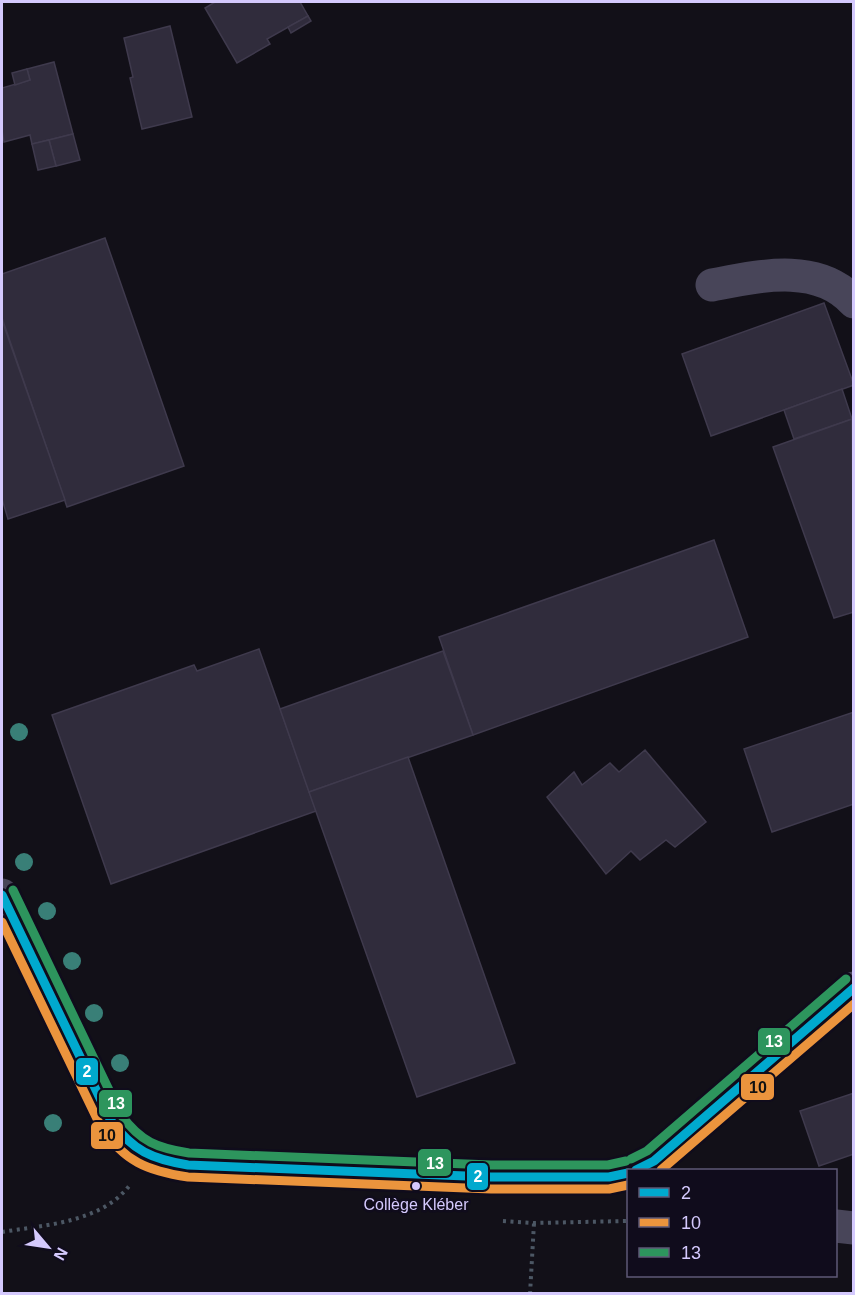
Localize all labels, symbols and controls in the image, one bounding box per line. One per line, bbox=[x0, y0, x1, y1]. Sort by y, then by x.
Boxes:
line badge: 13 bbox=[757, 1027, 791, 1056]
text: 13 bbox=[765, 1033, 783, 1050]
line badge: 2 bbox=[75, 1057, 99, 1086]
text: 2 bbox=[83, 1063, 92, 1080]
line badge: 10 bbox=[740, 1073, 775, 1101]
text: 10 bbox=[749, 1079, 767, 1096]
line badge: 13 bbox=[98, 1089, 133, 1118]
text: 13 bbox=[107, 1095, 125, 1112]
line badge: 10 bbox=[90, 1121, 124, 1150]
text: 10 bbox=[98, 1127, 116, 1144]
line badge: 13 bbox=[417, 1148, 452, 1177]
text: 13 bbox=[426, 1155, 444, 1172]
line badge: 2 bbox=[466, 1162, 489, 1191]
text: 2 bbox=[474, 1168, 483, 1185]
legend bbox=[627, 1169, 837, 1277]
marker: Collège Kléber bbox=[410, 1180, 422, 1192]
text: 2 bbox=[681, 1183, 691, 1203]
place label: Collège Kléber bbox=[364, 1196, 469, 1213]
text: 10 bbox=[681, 1213, 701, 1233]
north arrow bbox=[18, 1217, 78, 1277]
text: 13 bbox=[681, 1243, 701, 1263]
text: N bbox=[50, 1245, 71, 1263]

